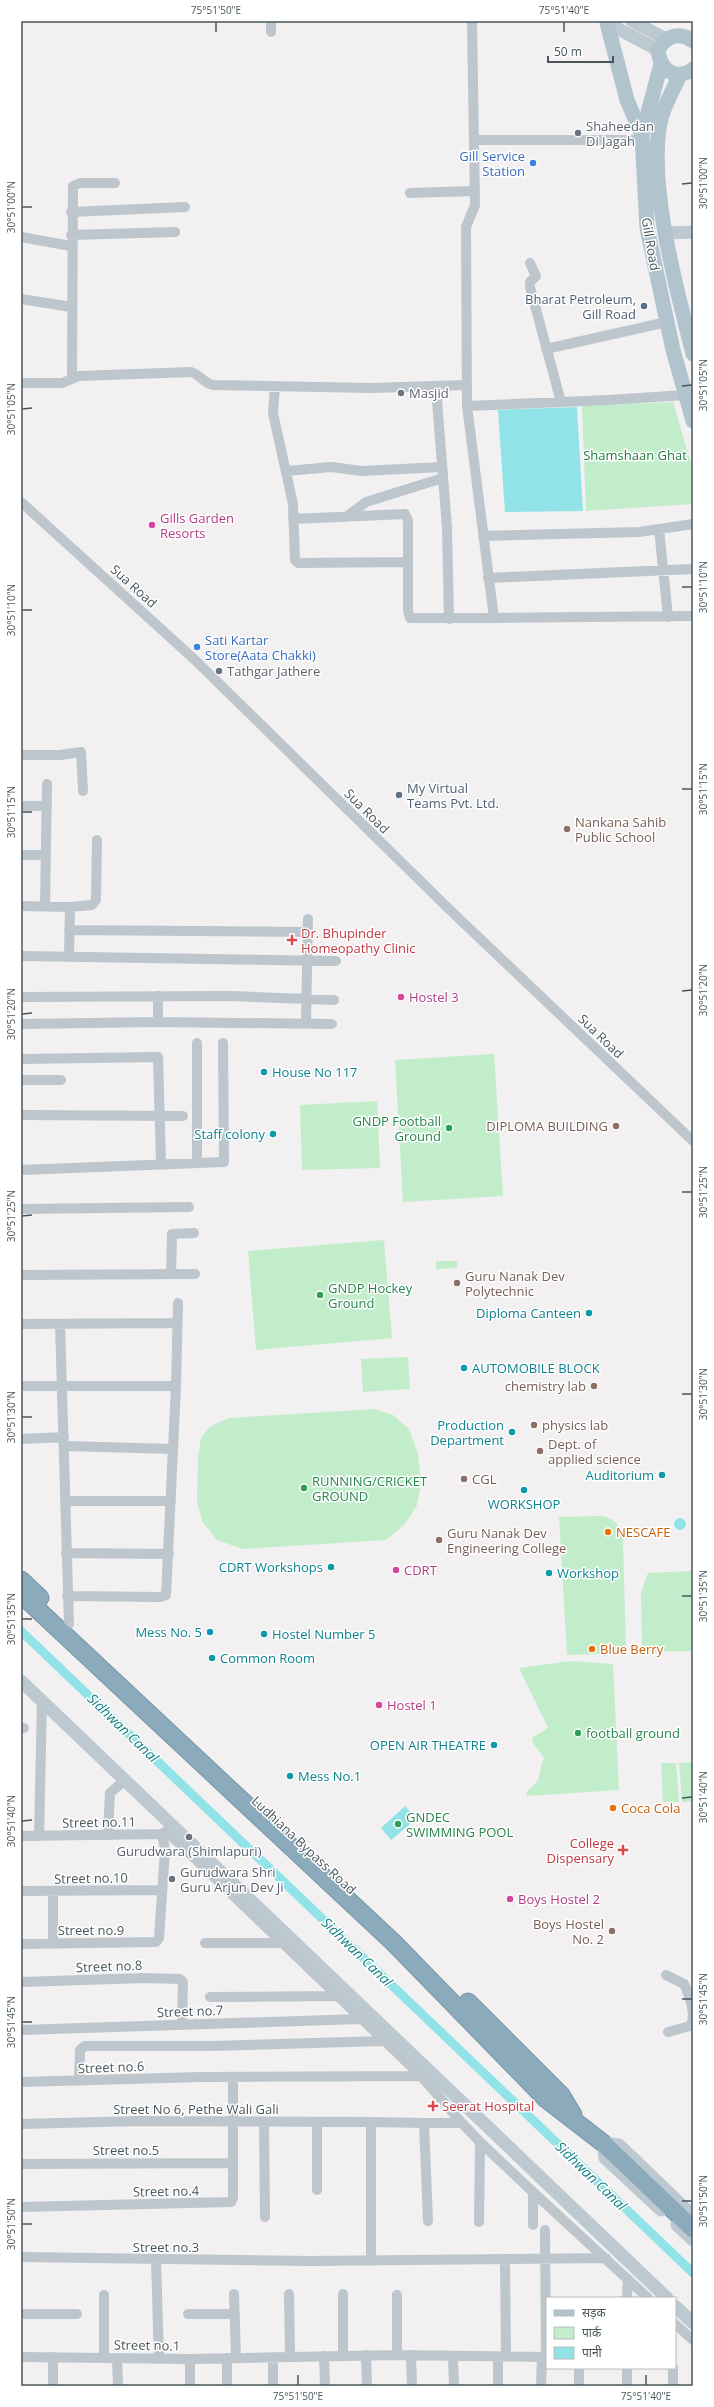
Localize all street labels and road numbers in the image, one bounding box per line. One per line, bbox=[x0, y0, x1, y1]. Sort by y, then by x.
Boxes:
street label: Gill Road bbox=[637, 216, 665, 272]
street label: Sua Road bbox=[107, 560, 161, 612]
street label: Sua Road bbox=[341, 785, 393, 837]
street label: Sua Road bbox=[574, 1010, 628, 1062]
street label: Ludhiana Bypass Road bbox=[248, 1792, 360, 1898]
street label: Street no.11 bbox=[62, 1812, 136, 1832]
street label: Street no.10 bbox=[54, 1868, 128, 1888]
street label: Street no.9 bbox=[58, 1921, 124, 1939]
street label: Street no.8 bbox=[76, 1956, 142, 1976]
street label: Street no.7 bbox=[157, 2001, 223, 2021]
street label: Street no.6 bbox=[78, 2057, 144, 2077]
street label: Street No 6, Pethe Wali Gali bbox=[113, 2100, 279, 2118]
street label: Street no.5 bbox=[93, 2141, 159, 2159]
street label: Street no.4 bbox=[133, 2181, 200, 2201]
street label: Street no.3 bbox=[133, 2238, 199, 2256]
street label: Street no.1 bbox=[114, 2335, 180, 2355]

